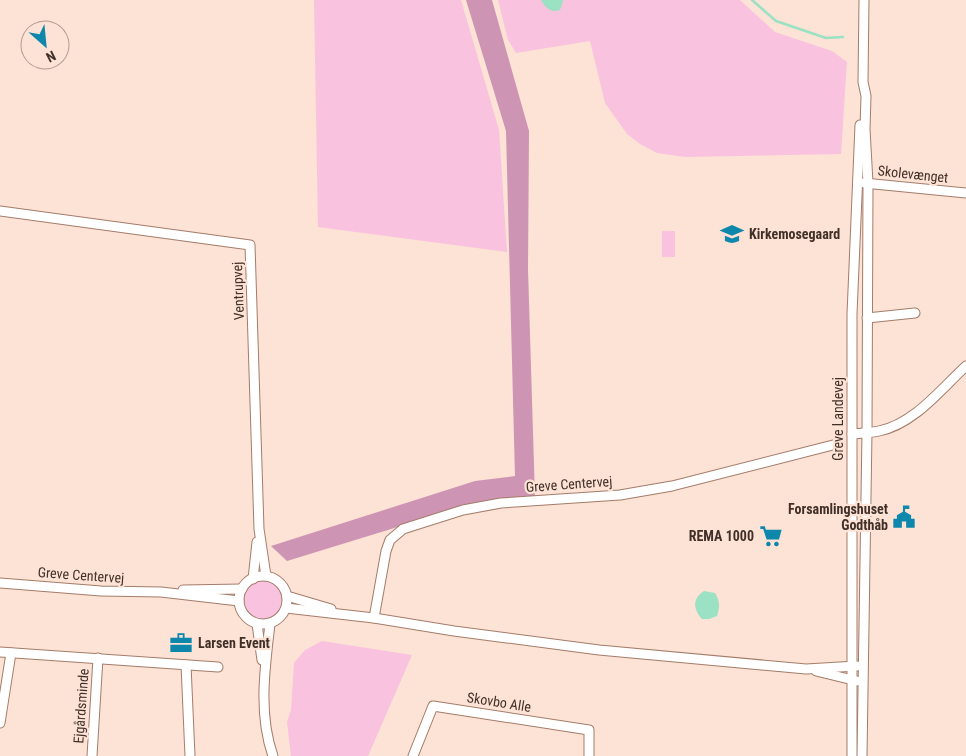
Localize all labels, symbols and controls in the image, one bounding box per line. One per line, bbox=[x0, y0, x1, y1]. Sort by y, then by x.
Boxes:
north arrow bbox=[20, 20, 70, 70]
text: N bbox=[43, 48, 58, 66]
street label: Skolevænget bbox=[877, 162, 949, 186]
school or university icon: Kirkemosegaard bbox=[719, 221, 745, 247]
place label: Kirkemosegaard bbox=[749, 226, 840, 242]
street label: Ventrupvej bbox=[229, 261, 247, 321]
street label: Greve Landevej bbox=[830, 377, 846, 461]
street label: Greve Centervej bbox=[525, 473, 613, 495]
place label: Forsamlingshuset Godthåb bbox=[788, 501, 888, 533]
public building icon: Forsamlingshuset Godthåb bbox=[891, 504, 917, 530]
supermarket icon: REMA 1000 bbox=[758, 523, 784, 549]
place label: REMA 1000 bbox=[689, 528, 754, 544]
street label: Greve Centervej bbox=[37, 564, 125, 586]
office icon: Larsen Event bbox=[168, 630, 194, 656]
place label: Larsen Event bbox=[198, 635, 270, 651]
street label: Ejgårdsminde bbox=[70, 667, 92, 744]
street label: Skovbo Alle bbox=[466, 689, 533, 715]

